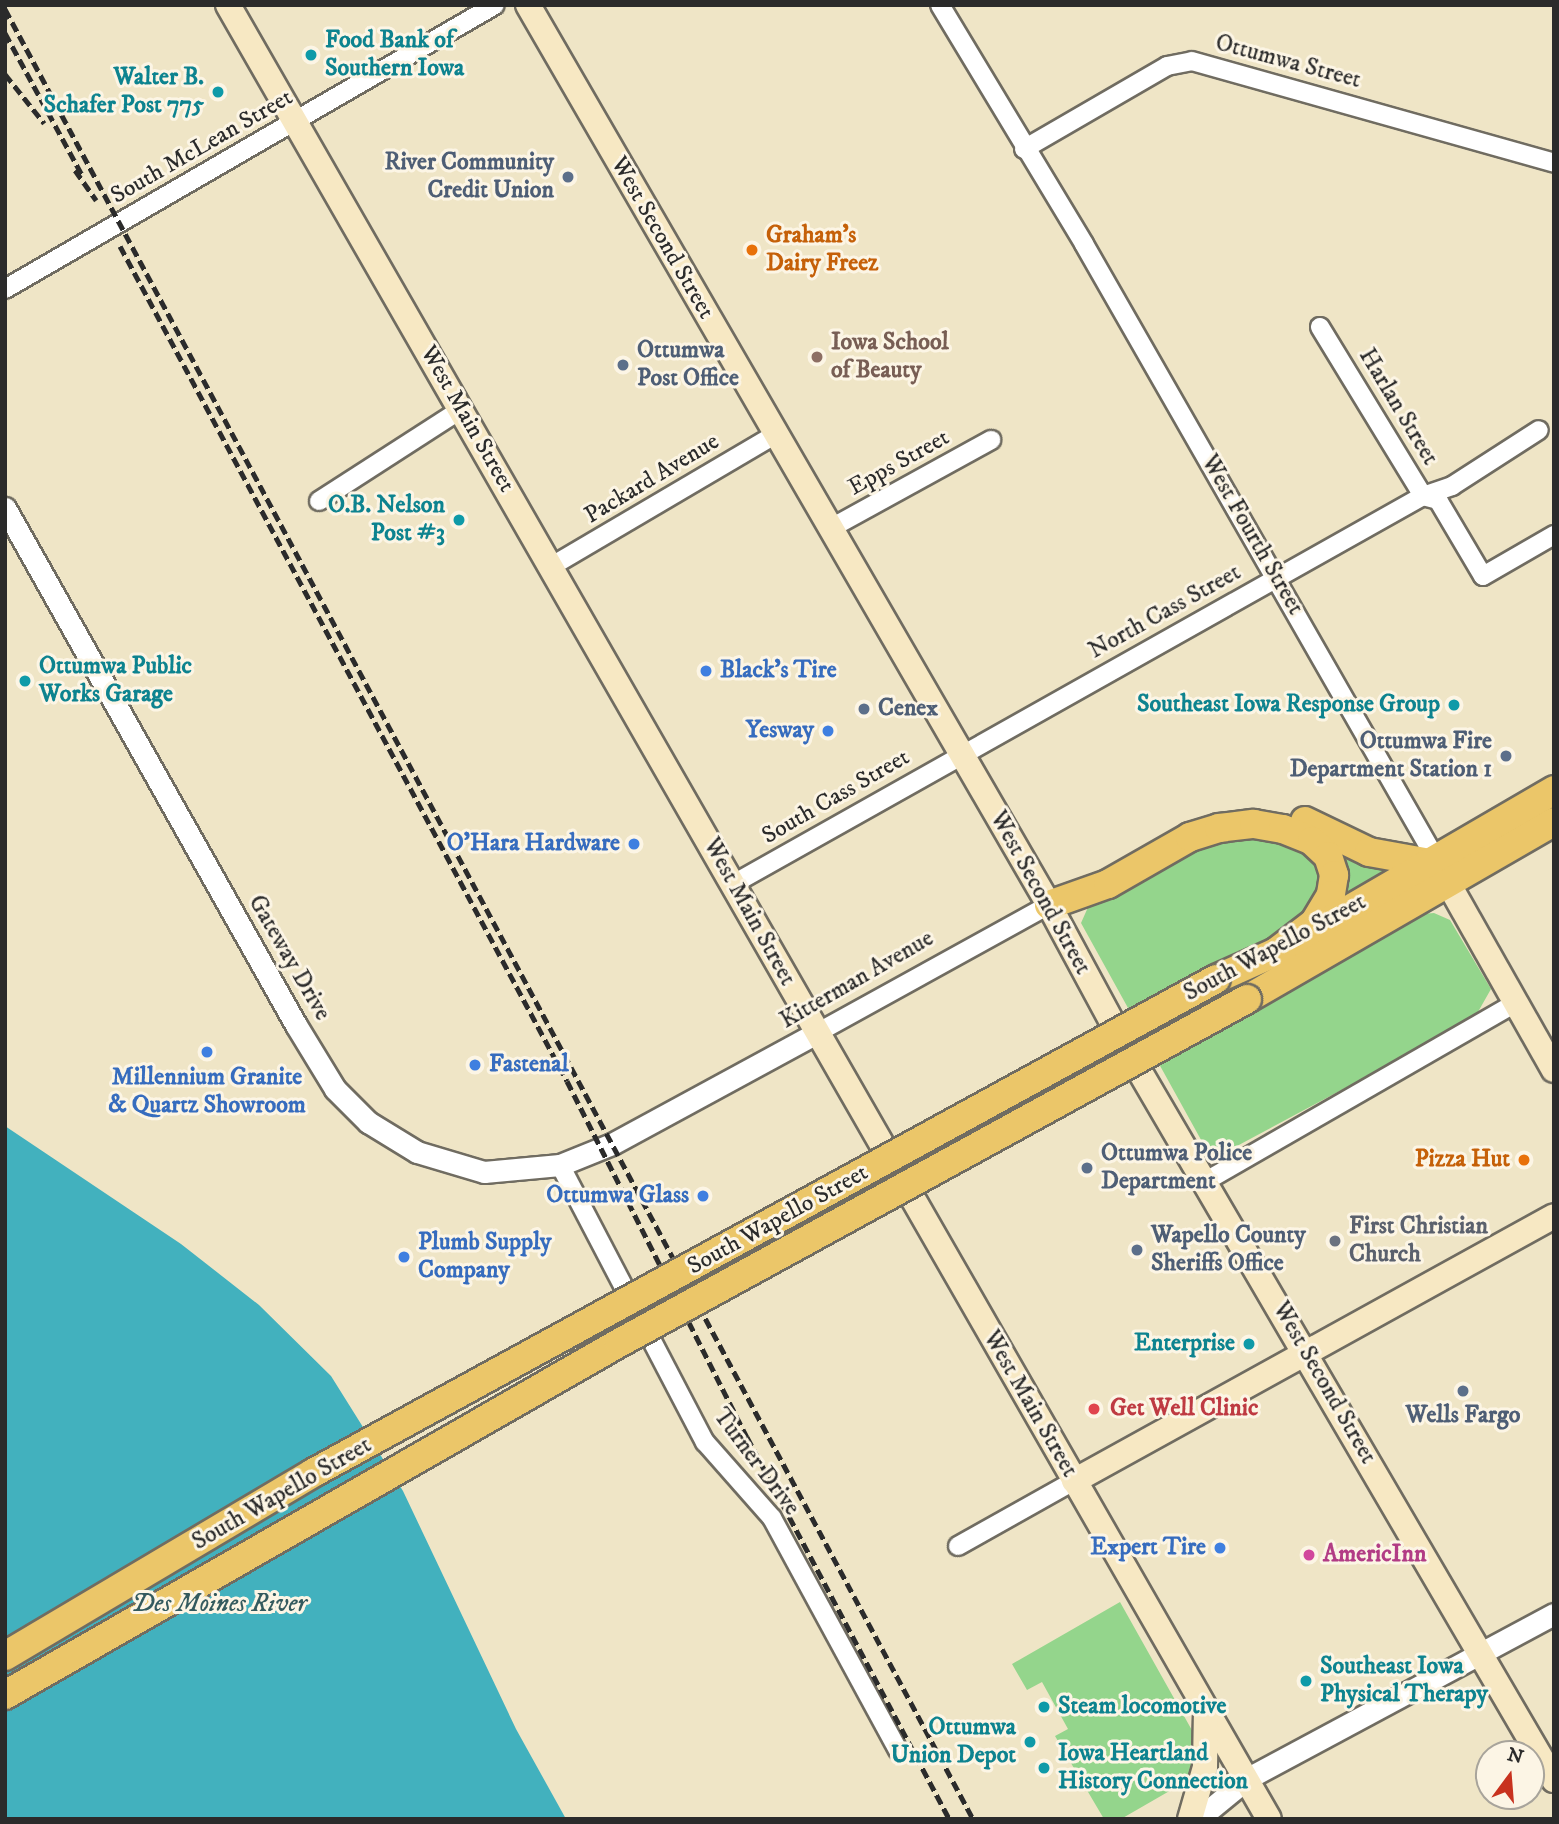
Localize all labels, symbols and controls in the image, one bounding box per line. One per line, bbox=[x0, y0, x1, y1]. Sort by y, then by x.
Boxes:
place label: Food Bank of Southern Iowa bbox=[325, 27, 464, 83]
street label: Ottumwa Street bbox=[1212, 29, 1364, 95]
marker: Food Bank of Southern Iowa bbox=[303, 47, 319, 63]
place label: Walter B. Schafer Post 775 bbox=[44, 64, 204, 120]
street label: South McLean Street bbox=[106, 83, 298, 211]
marker: Walter B. Schafer Post 775 bbox=[210, 84, 226, 100]
place label: River Community Credit Union bbox=[384, 149, 554, 205]
street label: West Second Street bbox=[604, 152, 720, 324]
marker: River Community Credit Union bbox=[560, 169, 576, 185]
place label: Graham's Dairy Freez bbox=[766, 222, 878, 278]
marker: Graham's Dairy Freez bbox=[744, 242, 760, 258]
place label: Iowa School of Beauty bbox=[831, 329, 949, 385]
place label: Ottumwa Post Office bbox=[637, 337, 739, 393]
street label: West Main Street bbox=[413, 341, 521, 497]
street label: Harlan Street bbox=[1352, 343, 1444, 471]
marker: Iowa School of Beauty bbox=[809, 349, 825, 365]
marker: Ottumwa Post Office bbox=[615, 357, 631, 373]
street label: Epps Street bbox=[843, 423, 955, 503]
street label: Packard Avenue bbox=[580, 428, 724, 530]
street label: West Fourth Street bbox=[1195, 450, 1309, 620]
place label: O.B. Nelson Post #3 bbox=[328, 492, 445, 548]
marker: O.B. Nelson Post #3 bbox=[451, 512, 467, 528]
street label: North Cass Street bbox=[1084, 558, 1246, 666]
place label: Ottumwa Public Works Garage bbox=[39, 653, 192, 709]
place label: Black's Tire bbox=[720, 657, 837, 685]
marker: Black's Tire bbox=[698, 663, 714, 679]
marker: Ottumwa Public Works Garage bbox=[17, 673, 33, 689]
place label: Southeast Iowa Response Group bbox=[1137, 691, 1440, 719]
place label: Cenex bbox=[878, 695, 938, 723]
marker: Southeast Iowa Response Group bbox=[1446, 697, 1462, 713]
marker: Cenex bbox=[856, 701, 872, 717]
place label: Yesway bbox=[746, 717, 814, 745]
marker: Yesway bbox=[820, 723, 836, 739]
place label: Ottumwa Fire Department Station 1 bbox=[1290, 728, 1492, 784]
street label: South Cass Street bbox=[757, 743, 915, 851]
marker: Ottumwa Fire Department Station 1 bbox=[1498, 748, 1514, 764]
street label: West Second Street bbox=[983, 806, 1097, 980]
place label: O'Hara Hardware bbox=[447, 830, 620, 858]
street label: West Main Street bbox=[697, 833, 801, 991]
marker: O'Hara Hardware bbox=[626, 836, 642, 852]
street label: South Wapello Street bbox=[1179, 888, 1371, 1008]
street label: Gateway Drive bbox=[242, 890, 336, 1026]
street label: Kitterman Avenue bbox=[775, 924, 939, 1036]
marker: Millennium Granite & Quartz Showroom bbox=[199, 1044, 215, 1060]
place label: Fastenal bbox=[489, 1051, 569, 1079]
marker: Fastenal bbox=[467, 1057, 483, 1073]
place label: Millennium Granite & Quartz Showroom bbox=[108, 1064, 306, 1120]
place label: Ottumwa Police Department bbox=[1101, 1140, 1252, 1196]
place label: Pizza Hut bbox=[1415, 1146, 1510, 1174]
marker: Pizza Hut bbox=[1516, 1152, 1532, 1168]
street label: South Wapello Street bbox=[683, 1158, 873, 1282]
marker: Ottumwa Police Department bbox=[1079, 1160, 1095, 1176]
place label: Ottumwa Glass bbox=[546, 1182, 689, 1210]
marker: Ottumwa Glass bbox=[695, 1188, 711, 1204]
place label: First Christian Church bbox=[1349, 1213, 1488, 1269]
place label: Wapello County Sheriffs Office bbox=[1151, 1222, 1306, 1278]
place label: Plumb Supply Company bbox=[418, 1229, 551, 1285]
marker: First Christian Church bbox=[1327, 1233, 1343, 1249]
marker: Wapello County Sheriffs Office bbox=[1129, 1242, 1145, 1258]
marker: Plumb Supply Company bbox=[396, 1249, 412, 1265]
street label: West Second Street bbox=[1266, 1297, 1382, 1469]
street label: West Main Street bbox=[976, 1326, 1084, 1482]
place label: Enterprise bbox=[1134, 1330, 1235, 1358]
marker: Enterprise bbox=[1241, 1336, 1257, 1352]
marker: Wells Fargo bbox=[1455, 1383, 1471, 1399]
place label: Get Well Clinic bbox=[1110, 1395, 1258, 1423]
marker: Get Well Clinic bbox=[1084, 1399, 1104, 1419]
place label: Wells Fargo bbox=[1406, 1402, 1520, 1430]
street label: Turner Drive bbox=[706, 1403, 806, 1521]
street label: South Wapello Street bbox=[187, 1431, 377, 1557]
place label: Expert Tire bbox=[1090, 1534, 1206, 1562]
marker: Expert Tire bbox=[1212, 1540, 1228, 1556]
place label: AmericInn bbox=[1323, 1541, 1426, 1569]
marker: AmericInn bbox=[1301, 1547, 1317, 1563]
water label: Des Moines River bbox=[131, 1588, 307, 1620]
place label: Southeast Iowa Physical Therapy bbox=[1320, 1653, 1488, 1709]
marker: Southeast Iowa Physical Therapy bbox=[1298, 1673, 1314, 1689]
place label: Steam locomotive bbox=[1058, 1693, 1226, 1721]
marker: Steam locomotive bbox=[1036, 1699, 1052, 1715]
place label: Ottumwa Union Depot bbox=[891, 1714, 1016, 1770]
marker: Ottumwa Union Depot bbox=[1022, 1734, 1038, 1750]
place label: Iowa Heartland History Connection bbox=[1058, 1740, 1248, 1796]
north arrow bbox=[1475, 1740, 1545, 1810]
text: N bbox=[1505, 1743, 1526, 1769]
marker: Iowa Heartland History Connection bbox=[1036, 1760, 1052, 1776]

